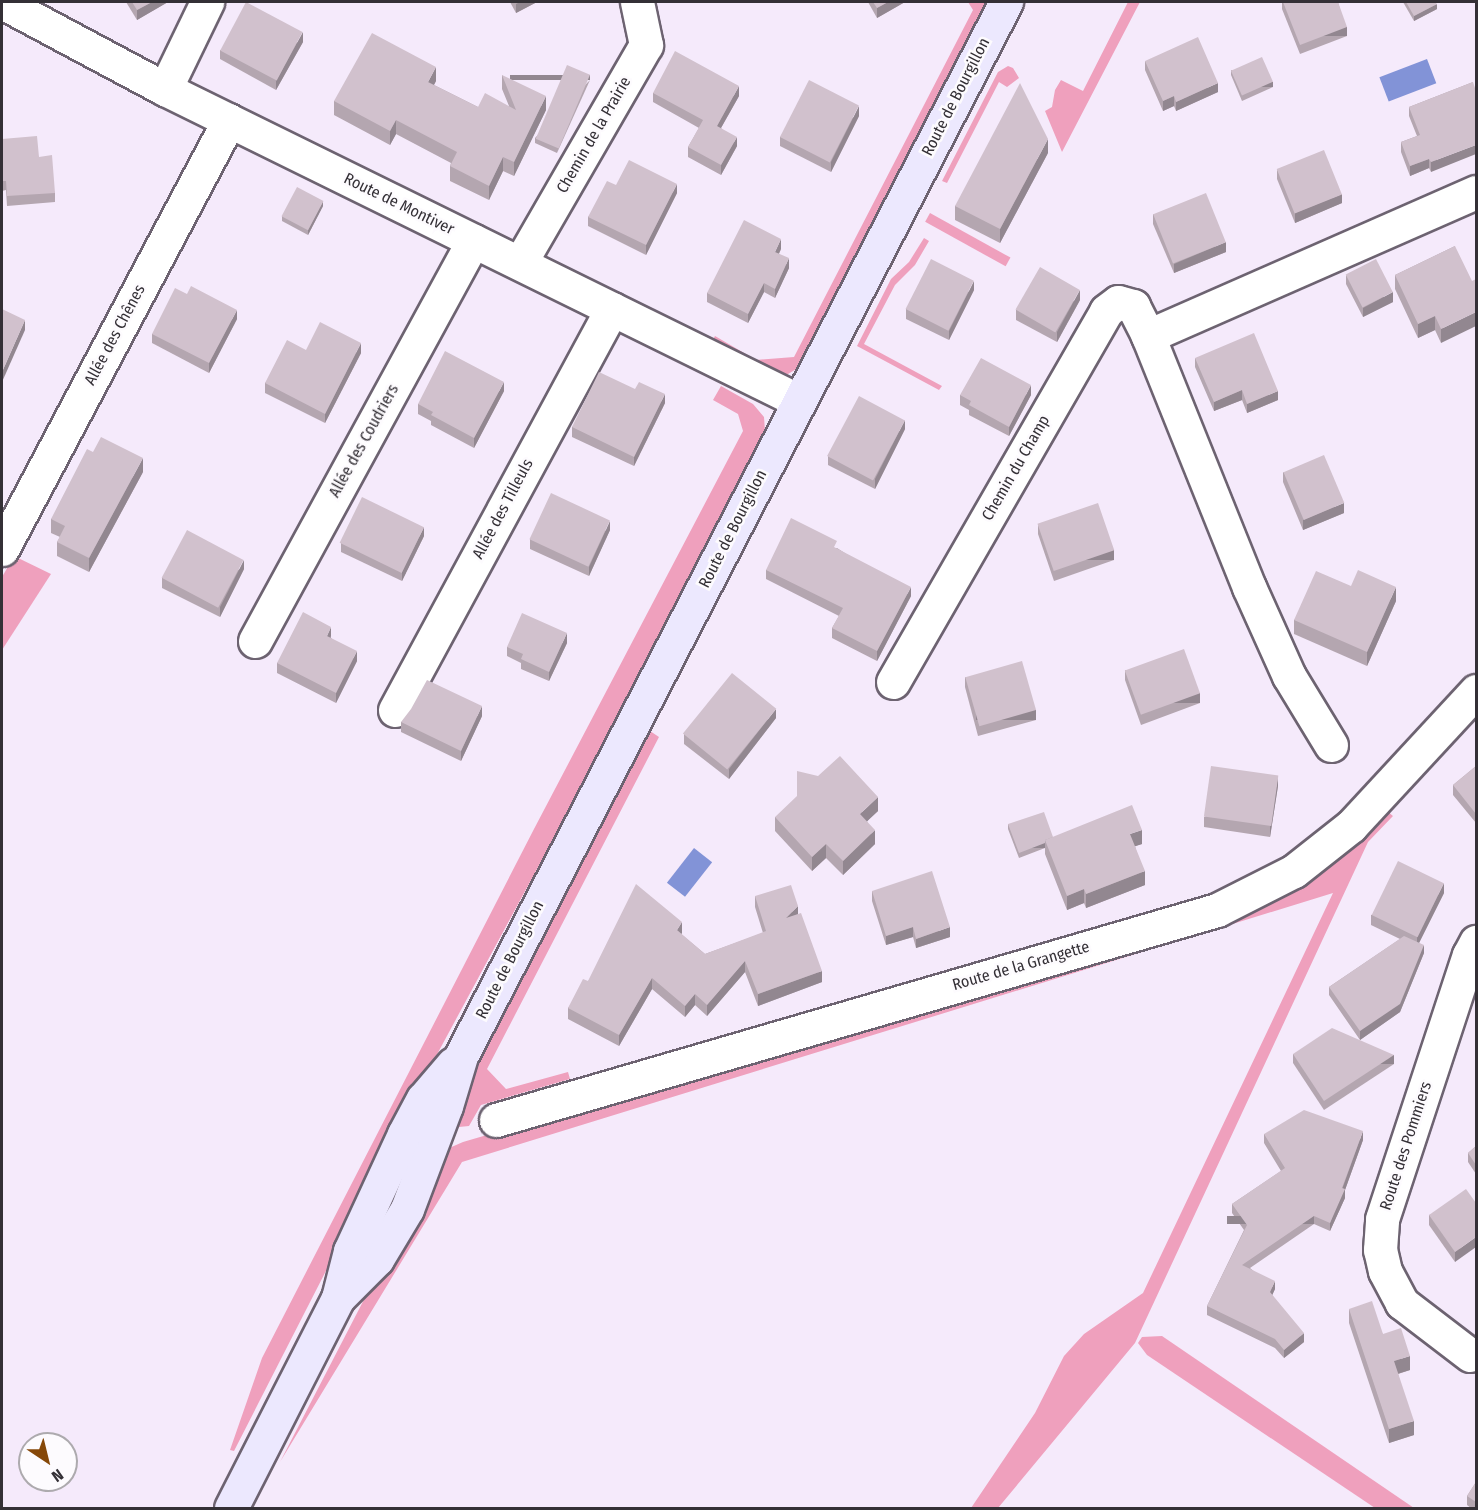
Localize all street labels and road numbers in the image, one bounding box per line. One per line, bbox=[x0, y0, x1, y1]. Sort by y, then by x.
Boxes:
street label: Route de Bourgillon bbox=[918, 35, 994, 159]
street label: Chemin de la Prairie bbox=[553, 73, 635, 197]
street label: Route de Montiver bbox=[341, 169, 457, 239]
street label: Allée des Chênes bbox=[80, 282, 150, 388]
street label: Allée des Coudriers bbox=[325, 381, 403, 501]
street label: Chemin du Champ bbox=[978, 412, 1054, 524]
street label: Allée des Tilleuls bbox=[469, 456, 537, 562]
street label: Route de Bourgillon bbox=[695, 467, 771, 591]
street label: Route de Bourgillon bbox=[472, 898, 548, 1022]
street label: Route de la Grangette bbox=[950, 937, 1092, 995]
street label: Route des Pommiers bbox=[1376, 1079, 1436, 1213]

